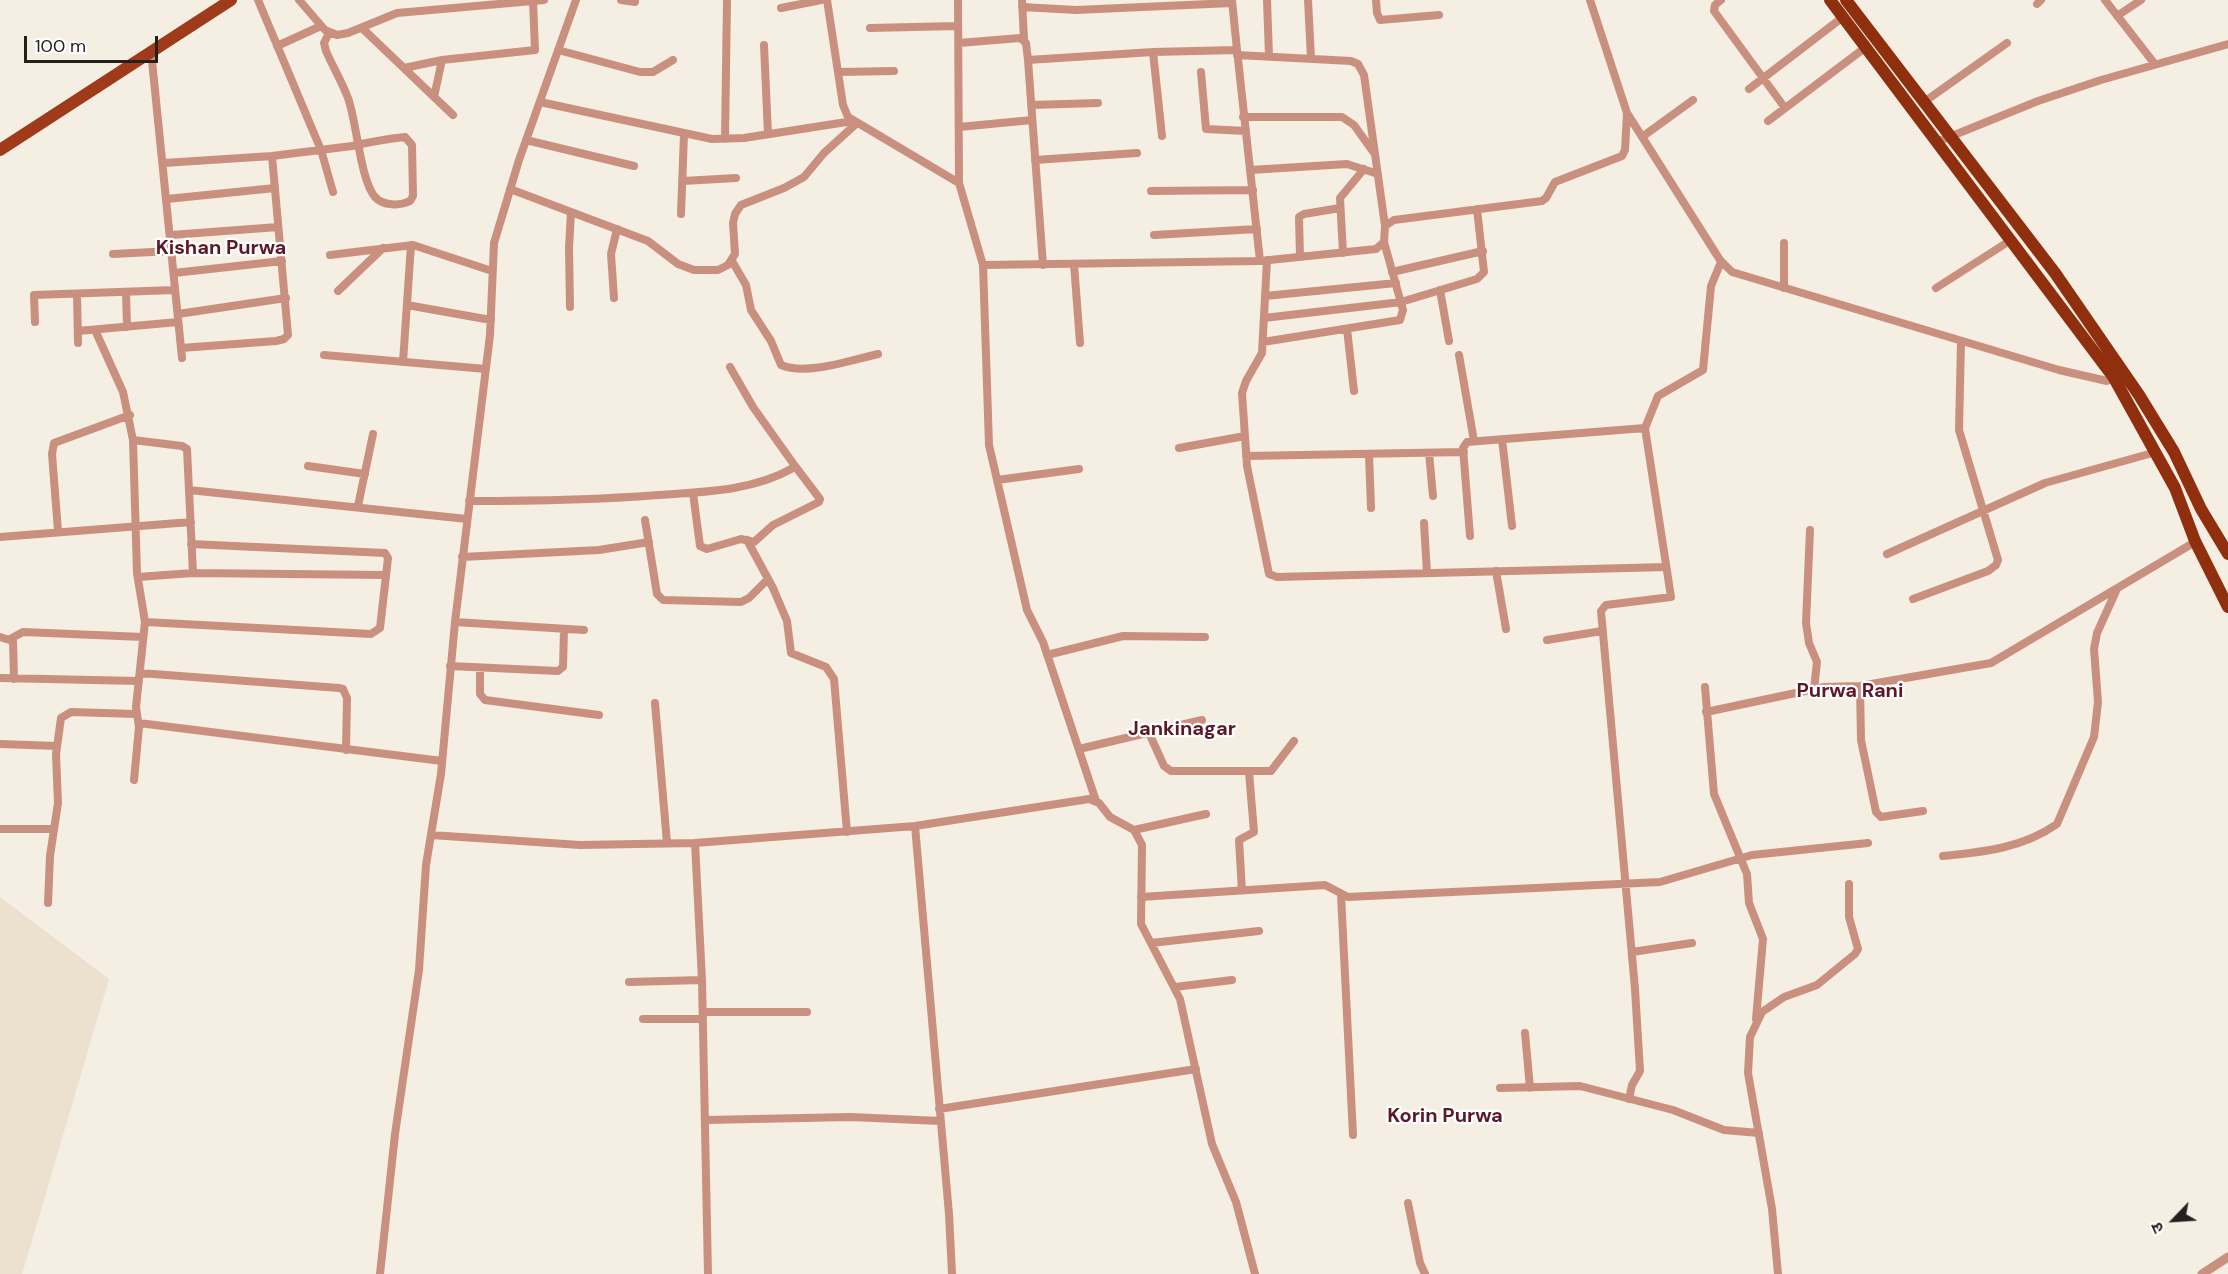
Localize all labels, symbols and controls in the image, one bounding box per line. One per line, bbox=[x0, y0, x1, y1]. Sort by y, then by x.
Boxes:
scale bar bbox=[27, 24, 160, 62]
text: 100 m bbox=[35, 34, 86, 58]
district label: Kishan Purwa bbox=[156, 237, 286, 261]
district label: Purwa Rani bbox=[1797, 680, 1903, 704]
district label: Jankinagar bbox=[1128, 718, 1236, 742]
district label: Korin Purwa bbox=[1387, 1105, 1503, 1129]
north arrow bbox=[2144, 1190, 2204, 1250]
text: उ bbox=[2146, 1219, 2169, 1237]

